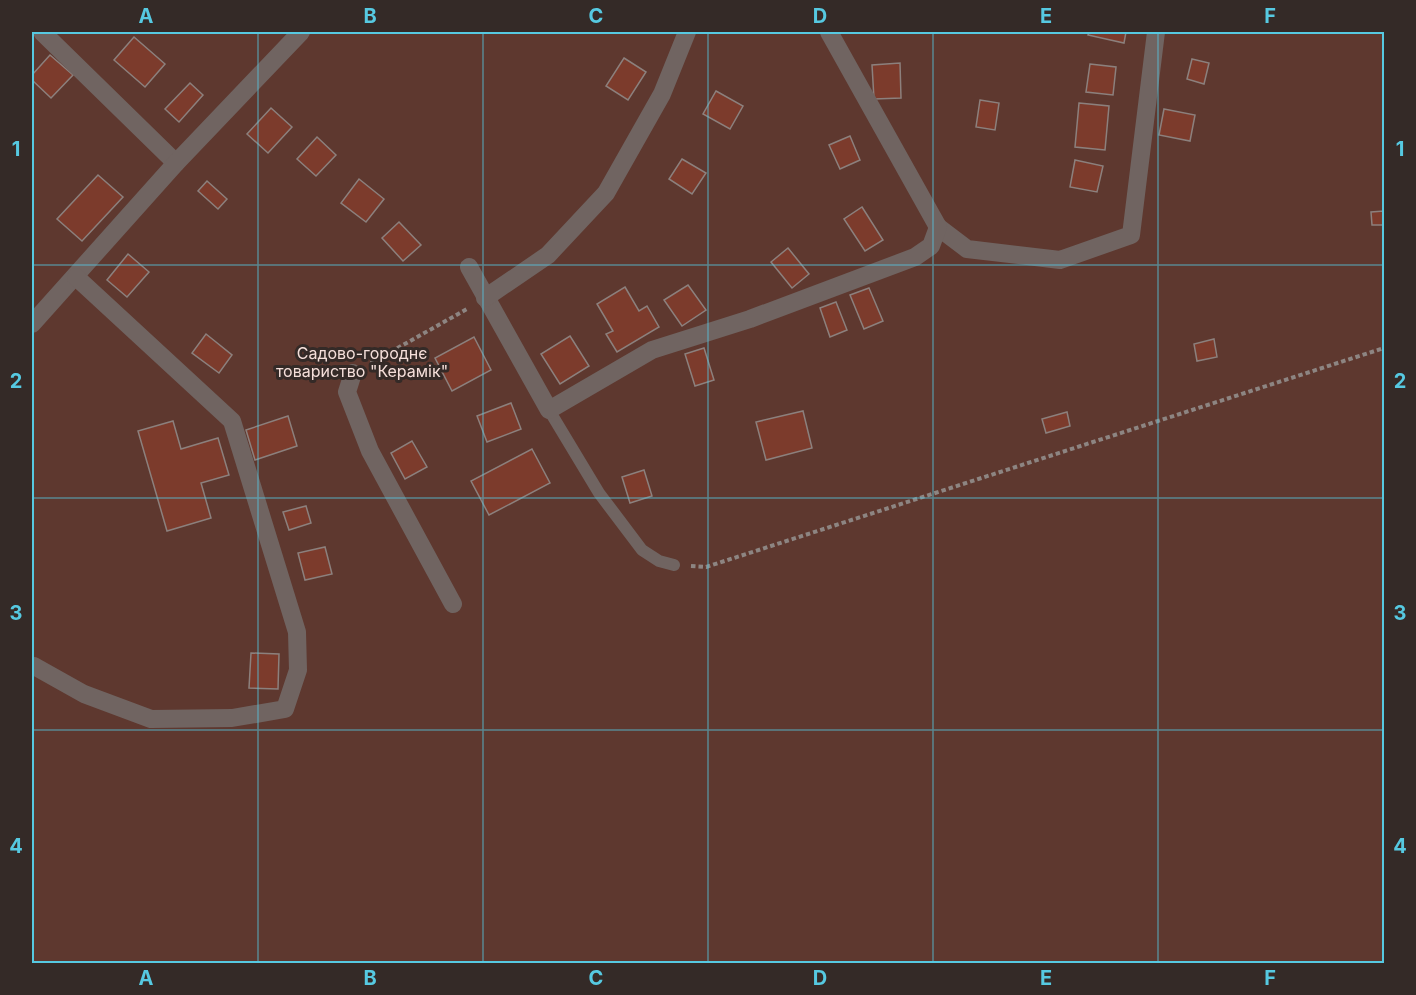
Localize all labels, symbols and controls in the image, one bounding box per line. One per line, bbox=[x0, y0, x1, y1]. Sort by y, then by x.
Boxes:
text: A bbox=[139, 4, 154, 28]
text: B bbox=[363, 4, 377, 28]
text: C bbox=[589, 4, 603, 28]
text: D bbox=[813, 4, 827, 28]
text: E bbox=[1040, 4, 1052, 28]
text: F bbox=[1264, 4, 1276, 28]
text: 1 bbox=[12, 137, 20, 161]
text: 1 bbox=[1396, 137, 1404, 161]
park label: Садово-городнє товариство "Керамік" bbox=[276, 343, 448, 381]
text: 2 bbox=[10, 369, 22, 393]
text: 2 bbox=[1394, 369, 1406, 393]
text: 3 bbox=[10, 601, 22, 625]
text: 3 bbox=[1394, 601, 1406, 625]
text: 4 bbox=[9, 834, 23, 858]
text: 4 bbox=[1393, 834, 1407, 858]
text: A bbox=[139, 966, 154, 990]
text: B bbox=[363, 966, 377, 990]
text: C bbox=[589, 966, 603, 990]
text: D bbox=[813, 966, 827, 990]
text: E bbox=[1040, 966, 1052, 990]
text: F bbox=[1264, 966, 1276, 990]

